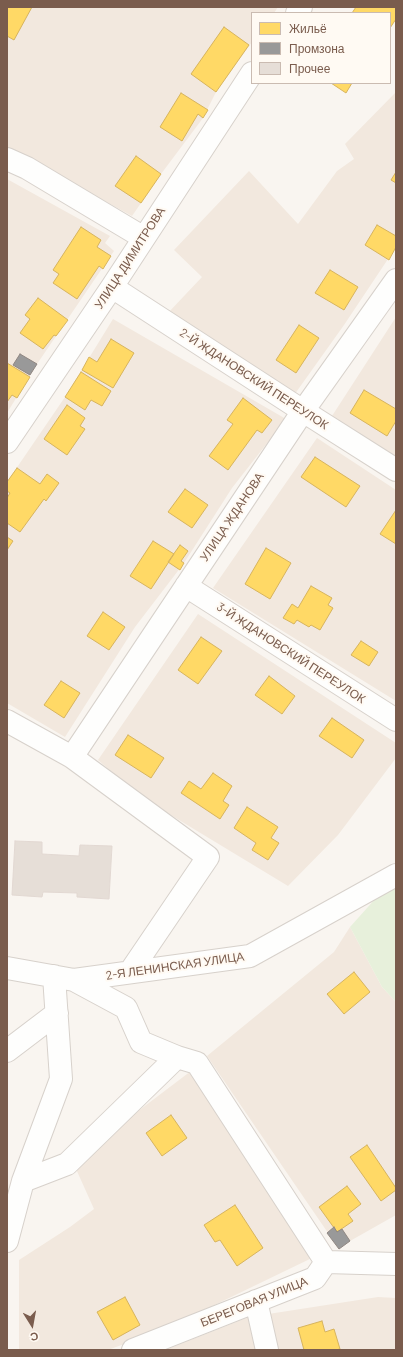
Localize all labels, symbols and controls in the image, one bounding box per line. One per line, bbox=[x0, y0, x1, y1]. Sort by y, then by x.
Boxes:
legend bbox=[251, 12, 391, 84]
text: Жильё bbox=[289, 21, 327, 35]
text: Промзона bbox=[289, 41, 344, 55]
text: Прочее bbox=[289, 61, 330, 75]
street label: УЛИЦА ДИМИТРОВА bbox=[92, 204, 168, 312]
street label: 2-Й ЖДАНОВСКИЙ ПЕРЕУЛОК bbox=[177, 325, 331, 433]
street label: УЛИЦА ЖДАНОВА bbox=[197, 470, 267, 564]
street label: 3-Й ЖДАНОВСКИЙ ПЕРЕУЛОК bbox=[214, 600, 368, 706]
street label: 2-Я ЛЕНИНСКАЯ УЛИЦА bbox=[105, 949, 245, 983]
street label: БЕРЕГОВАЯ УЛИЦА bbox=[198, 1274, 310, 1330]
north arrow bbox=[12, 1305, 52, 1345]
text: С bbox=[29, 1330, 40, 1344]

